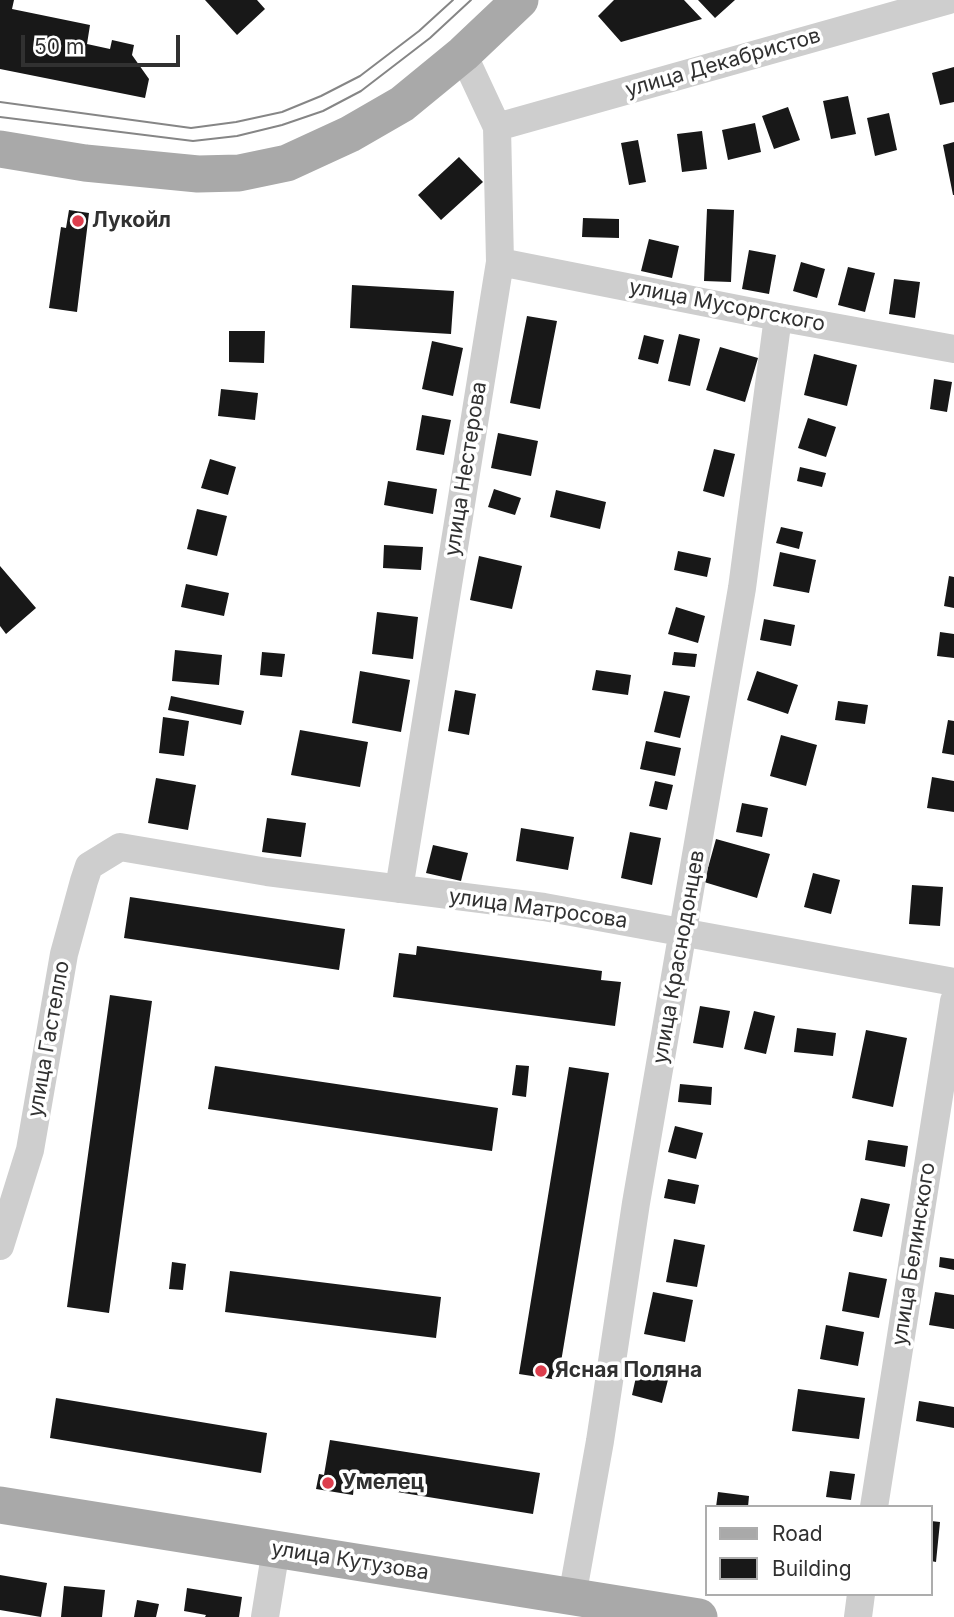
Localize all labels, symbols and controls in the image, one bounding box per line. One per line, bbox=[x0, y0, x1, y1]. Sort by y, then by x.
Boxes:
scale bar bbox=[24, 21, 184, 65]
street label: улица Декабристов bbox=[623, 23, 823, 103]
text: 50 m bbox=[34, 34, 84, 59]
place label: Лукойл bbox=[92, 208, 171, 234]
marker: Лукойл bbox=[70, 213, 86, 229]
street label: улица Мусоргского bbox=[627, 275, 827, 337]
street label: улица Нестерова bbox=[440, 380, 492, 558]
street label: улица Краснодонцев bbox=[648, 848, 710, 1066]
street label: улица Матросова bbox=[447, 884, 629, 934]
street label: улица Гастелло bbox=[23, 959, 75, 1119]
street label: улица Белинского bbox=[887, 1161, 941, 1347]
place label: Ясная Поляна bbox=[555, 1358, 702, 1384]
marker: Ясная Поляна bbox=[533, 1363, 549, 1379]
place label: Умелец bbox=[342, 1470, 424, 1496]
marker: Умелец bbox=[320, 1475, 336, 1491]
legend bbox=[706, 1505, 933, 1596]
text: Road bbox=[772, 1521, 823, 1546]
street label: улица Кутузова bbox=[269, 1536, 431, 1586]
text: Building bbox=[772, 1556, 852, 1581]

